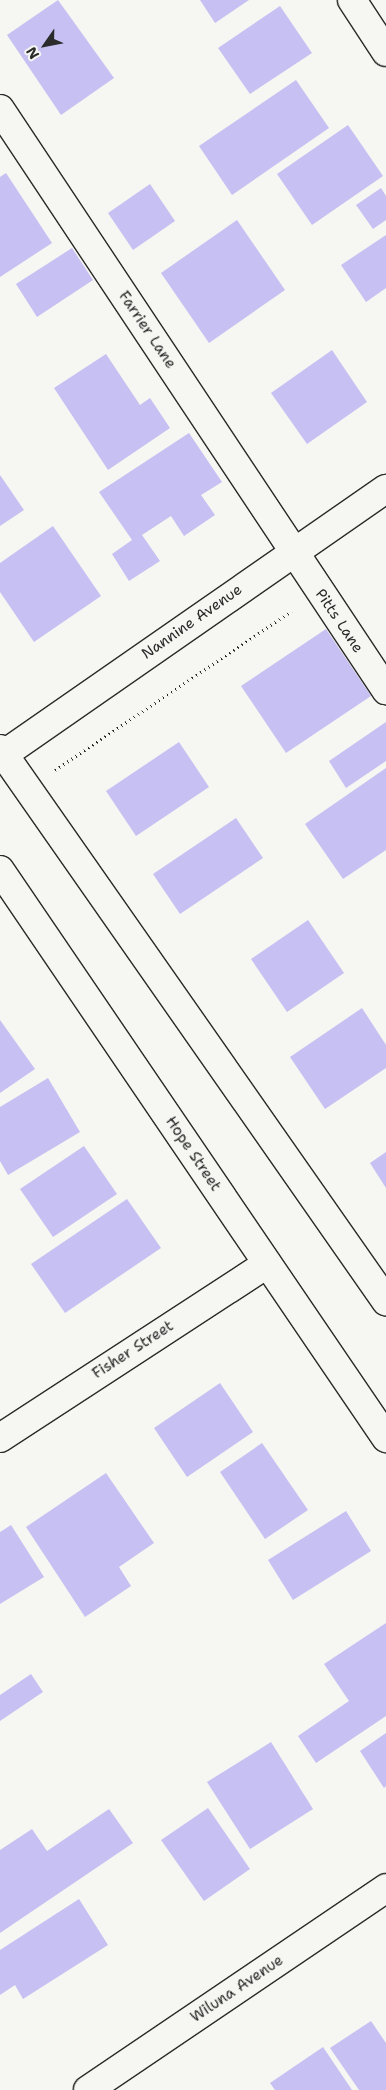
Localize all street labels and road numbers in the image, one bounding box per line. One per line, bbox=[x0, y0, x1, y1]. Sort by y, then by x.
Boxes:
street label: Farrier Lane bbox=[115, 288, 179, 372]
street label: Nannine Avenue bbox=[138, 581, 246, 663]
street label: Pitts Lane bbox=[311, 586, 367, 656]
street label: Hope Street bbox=[161, 1113, 225, 1195]
street label: Fisher Street bbox=[89, 1317, 177, 1383]
street label: Wiluna Avenue bbox=[187, 1951, 287, 2027]

